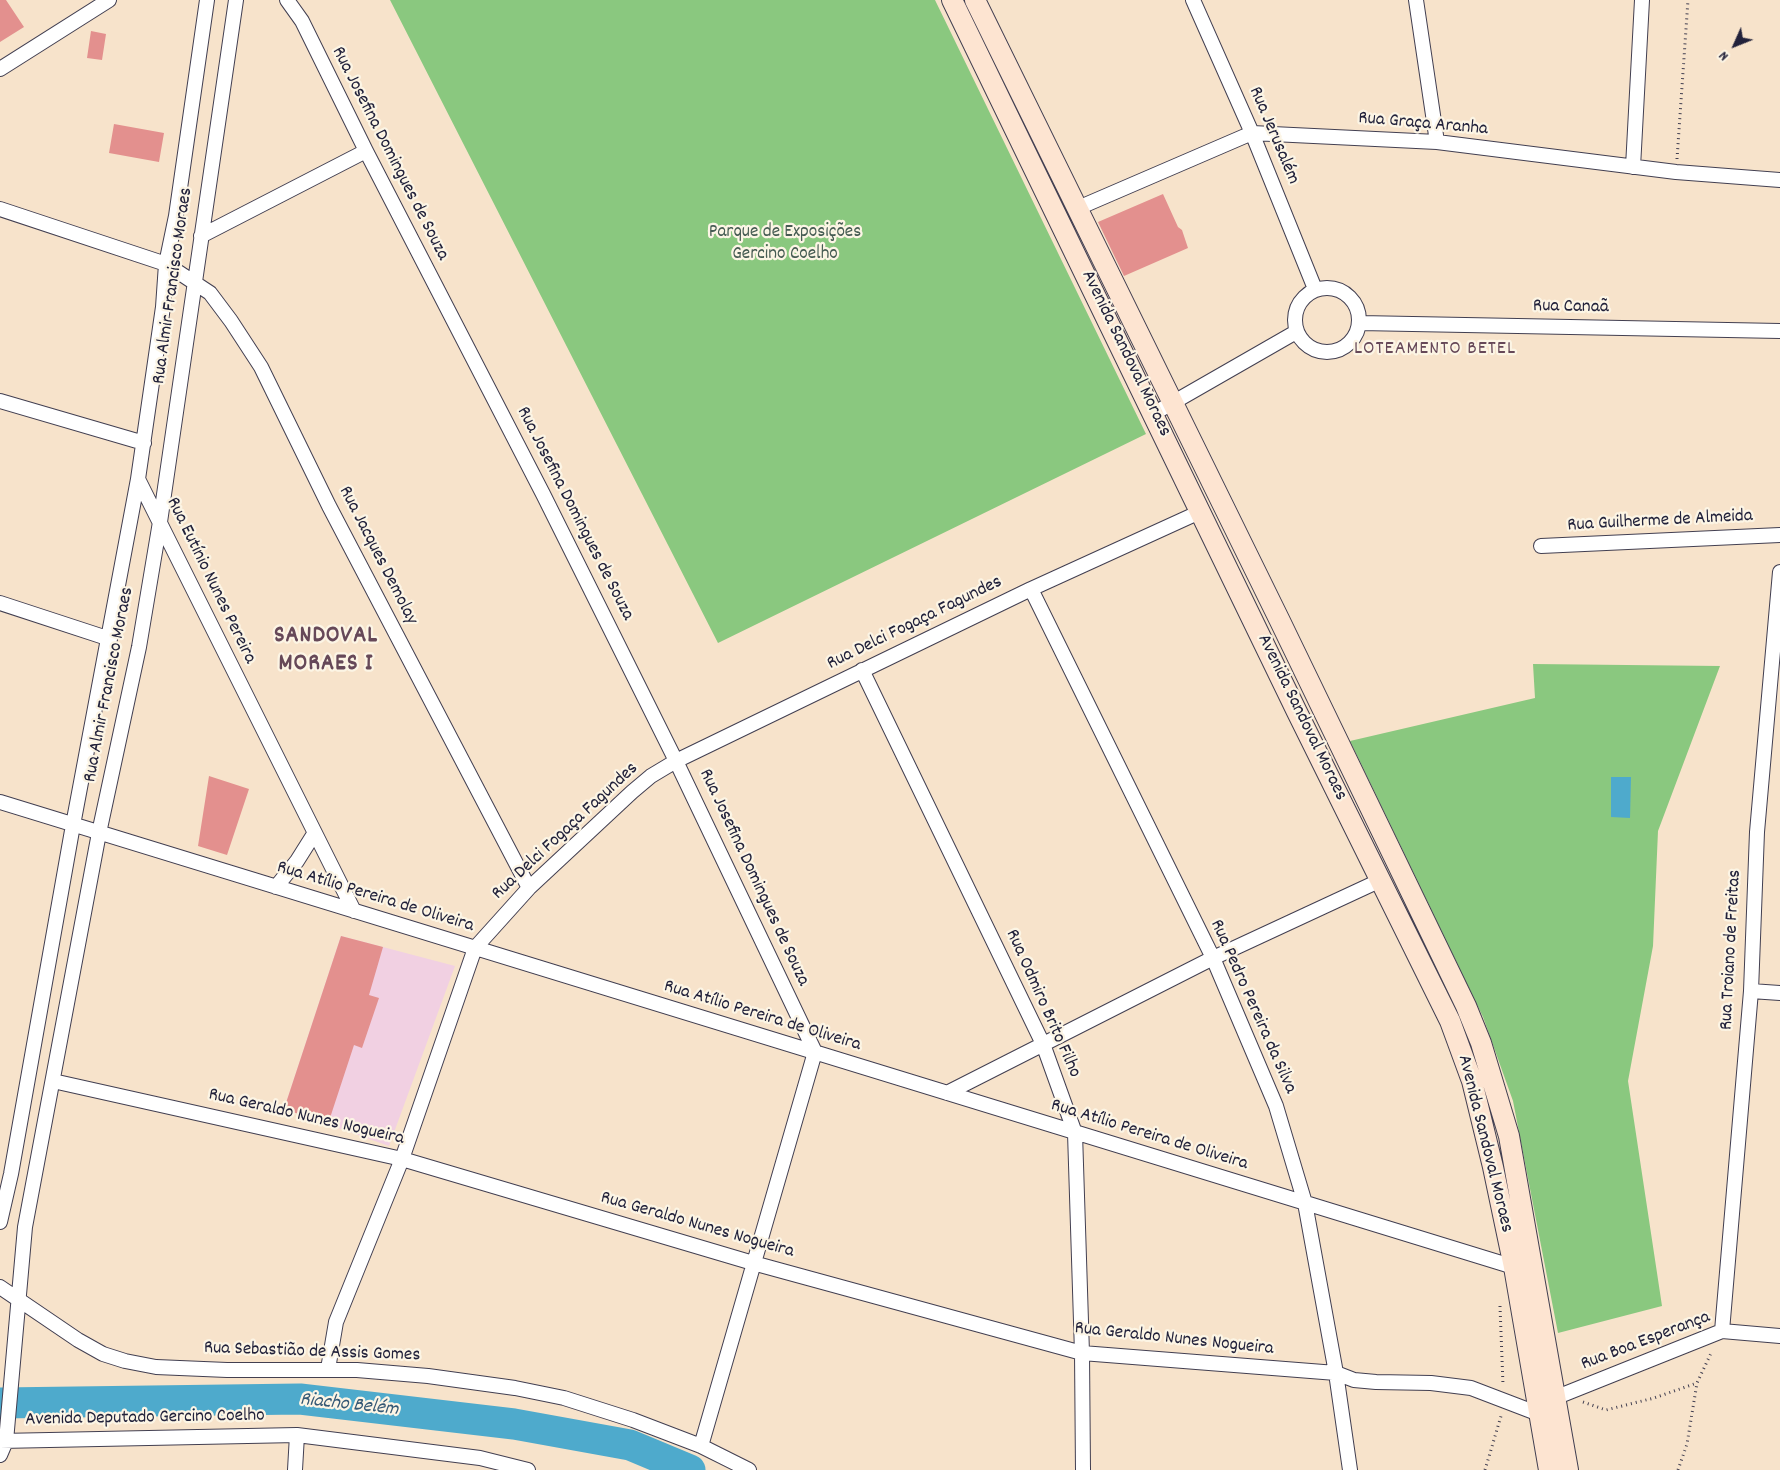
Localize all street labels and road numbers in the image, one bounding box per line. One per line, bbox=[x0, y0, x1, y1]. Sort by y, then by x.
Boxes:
street label: Rua Josefina Domingues de Souza bbox=[325, 43, 453, 265]
street label: Rua Jerusalém bbox=[1242, 84, 1304, 188]
street label: Rua Graça Aranha bbox=[1357, 108, 1489, 142]
street label: Rua Almir Francisco Moraes bbox=[149, 186, 199, 386]
street label: Avenida Sandoval Moraes bbox=[1075, 267, 1175, 441]
street label: Rua Canaã bbox=[1533, 296, 1609, 320]
street label: Rua Josefina Domingues de Souza bbox=[510, 403, 638, 625]
street label: Rua Jacques Demolay bbox=[332, 483, 422, 629]
street label: Rua Eutínio Nunes Pereira bbox=[160, 494, 260, 668]
street label: Rua Guilherme de Almeida bbox=[1567, 506, 1753, 538]
street label: Rua Delci Fogaça Fagundes bbox=[824, 572, 1006, 676]
street label: Rua Almir Francisco Moraes bbox=[80, 586, 140, 784]
street label: Avenida Sandoval Moraes bbox=[1251, 631, 1351, 805]
street label: Rua Delci Fogaça Fagundes bbox=[488, 758, 644, 906]
street label: Rua Josefina Domingues de Souza bbox=[693, 766, 813, 990]
street label: Rua Atílio Pereira de Oliveira bbox=[274, 857, 476, 939]
street label: Rua Troiano de Freitas bbox=[1716, 869, 1748, 1031]
street label: Rua Pedro Pereira da Silva bbox=[1203, 916, 1301, 1098]
street label: Rua Odmiro Brito Filho bbox=[999, 926, 1085, 1082]
street label: Rua Atílio Pereira de Oliveira bbox=[661, 976, 863, 1058]
street label: Avenida Sandoval Moraes bbox=[1451, 1053, 1517, 1235]
street label: Rua Geraldo Nunes Nogueira bbox=[206, 1084, 406, 1152]
street label: Rua Atílio Pereira de Oliveira bbox=[1048, 1095, 1250, 1177]
street label: Rua Geraldo Nunes Nogueira bbox=[598, 1187, 796, 1265]
street label: Rua Boa Esperança bbox=[1578, 1307, 1714, 1377]
street label: Rua Geraldo Nunes Nogueira bbox=[1073, 1318, 1275, 1362]
street label: Rua Sebastião de Assis Gomes bbox=[203, 1338, 421, 1368]
street label: Avenida Deputado Gercino Coelho bbox=[25, 1406, 265, 1432]

